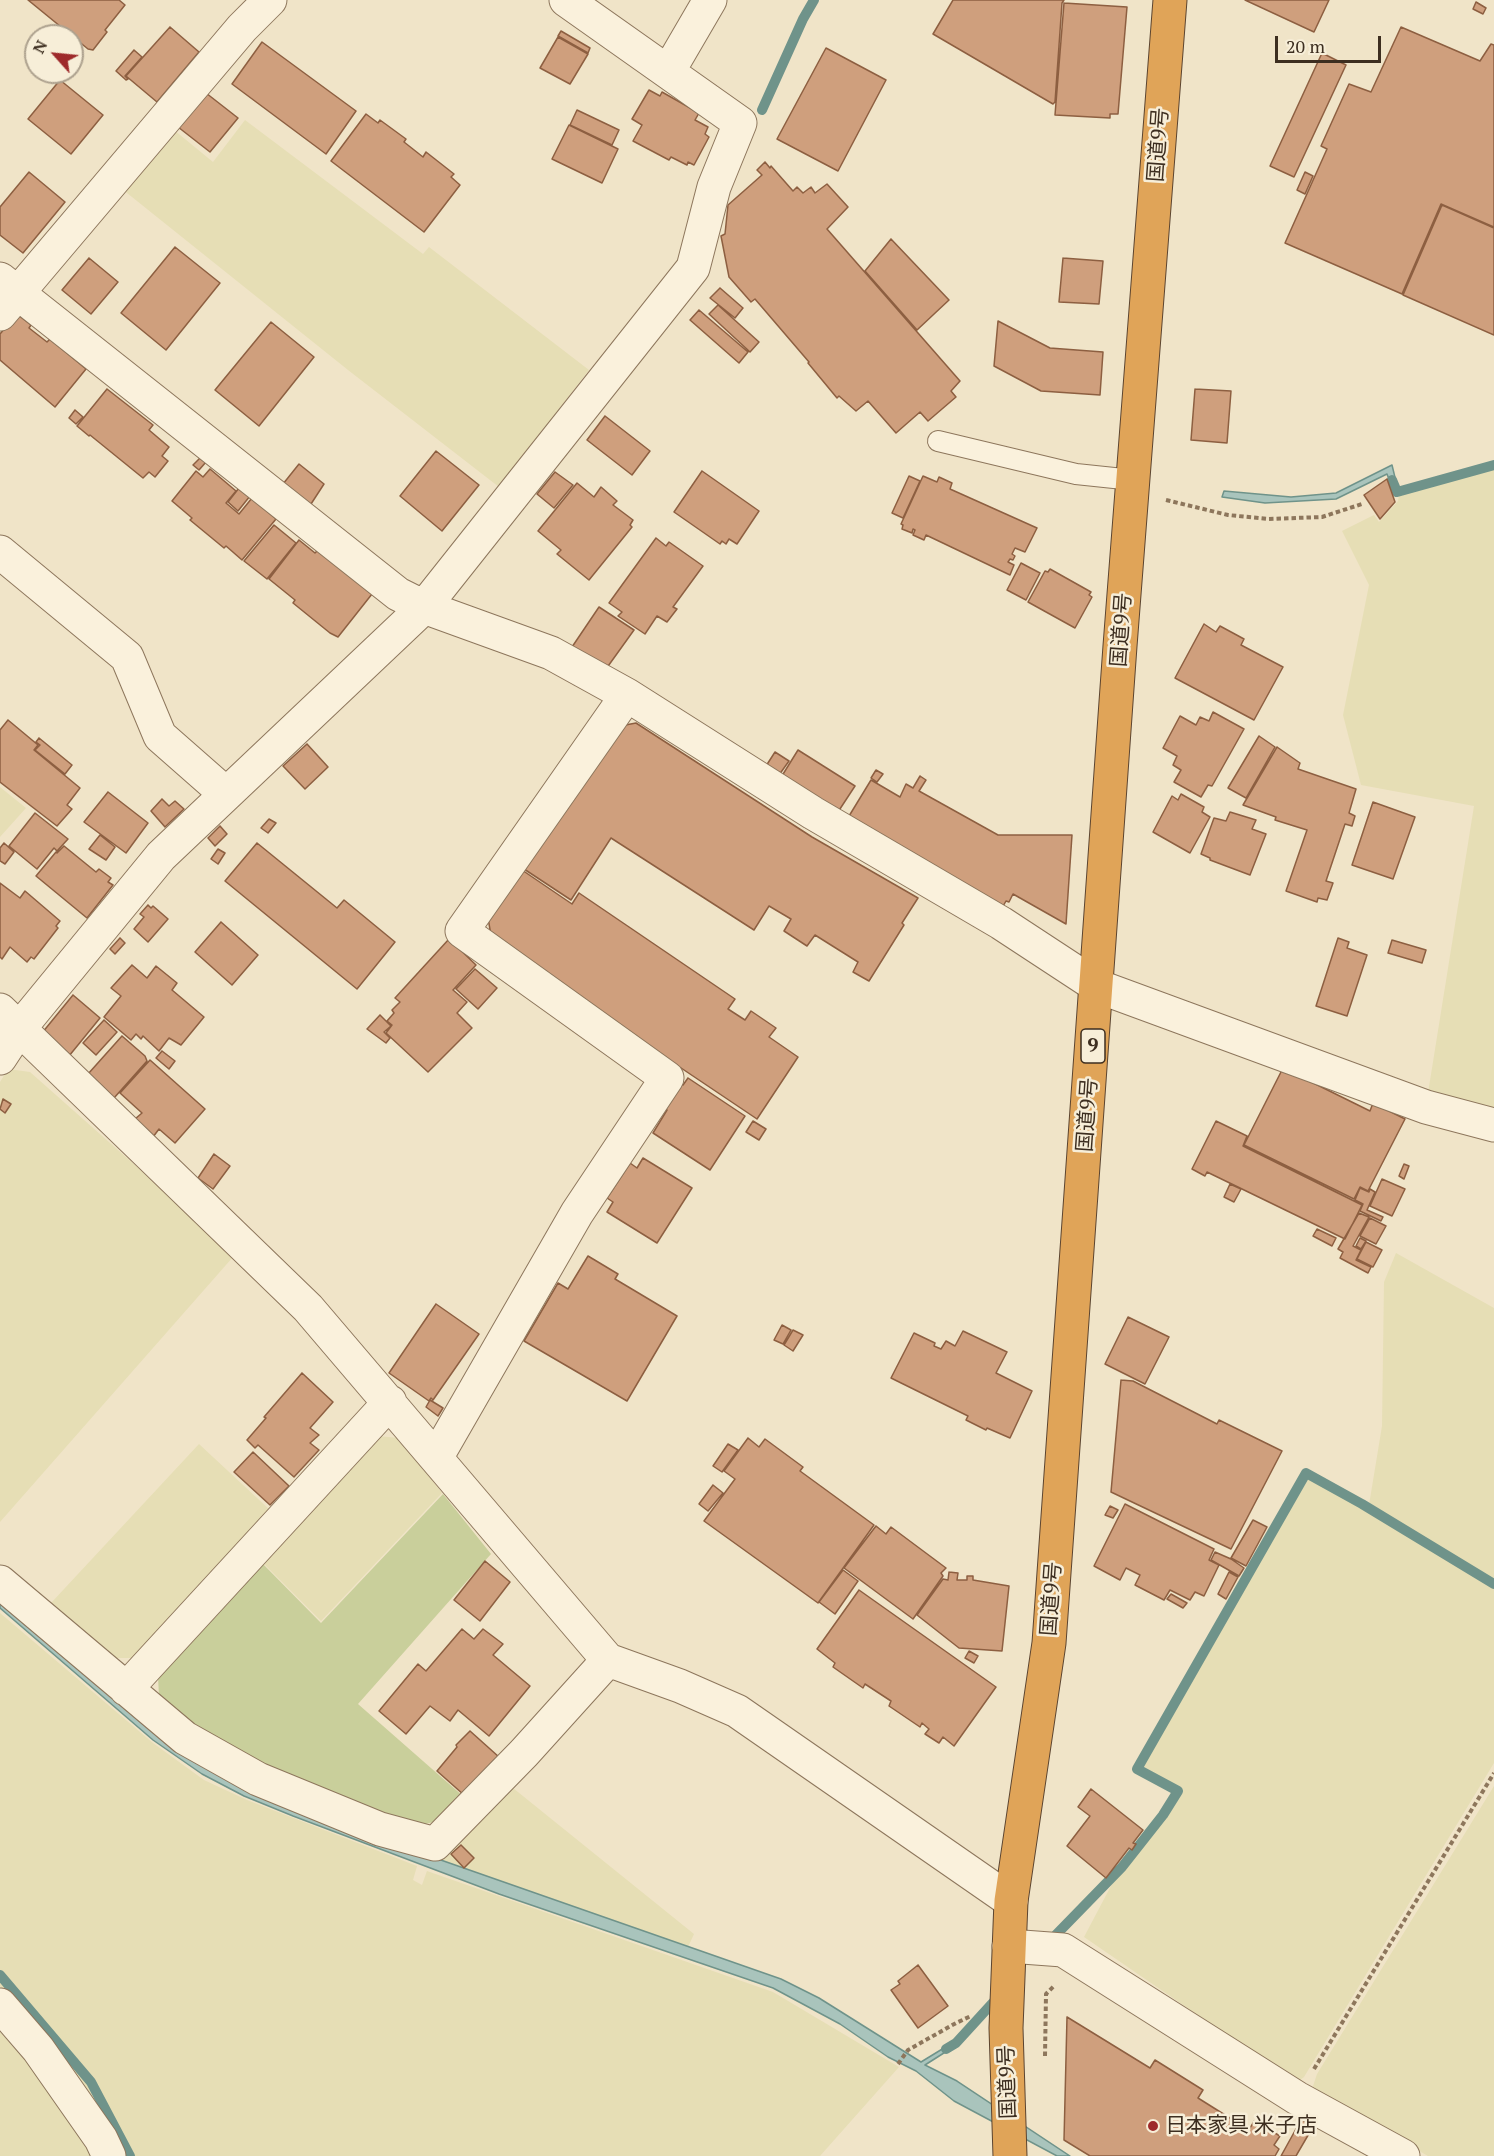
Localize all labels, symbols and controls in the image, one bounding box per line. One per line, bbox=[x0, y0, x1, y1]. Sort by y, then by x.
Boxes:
north arrow bbox=[24, 24, 84, 84]
scale bar bbox=[1278, 24, 1384, 62]
text: 20 m bbox=[1286, 34, 1325, 58]
text: N bbox=[27, 36, 52, 57]
street label: 国道9号 bbox=[1144, 107, 1174, 183]
street label: 国道9号 bbox=[1107, 592, 1137, 668]
road number: 9 bbox=[1081, 1029, 1105, 1063]
street label: 国道9号 bbox=[1073, 1077, 1103, 1153]
street label: 国道9号 bbox=[1037, 1561, 1067, 1637]
street label: 国道9号 bbox=[994, 2044, 1022, 2120]
place label: 日本家具 米子店 bbox=[1165, 2113, 1317, 2139]
marker: 日本家具 米子店 bbox=[1146, 2119, 1160, 2133]

